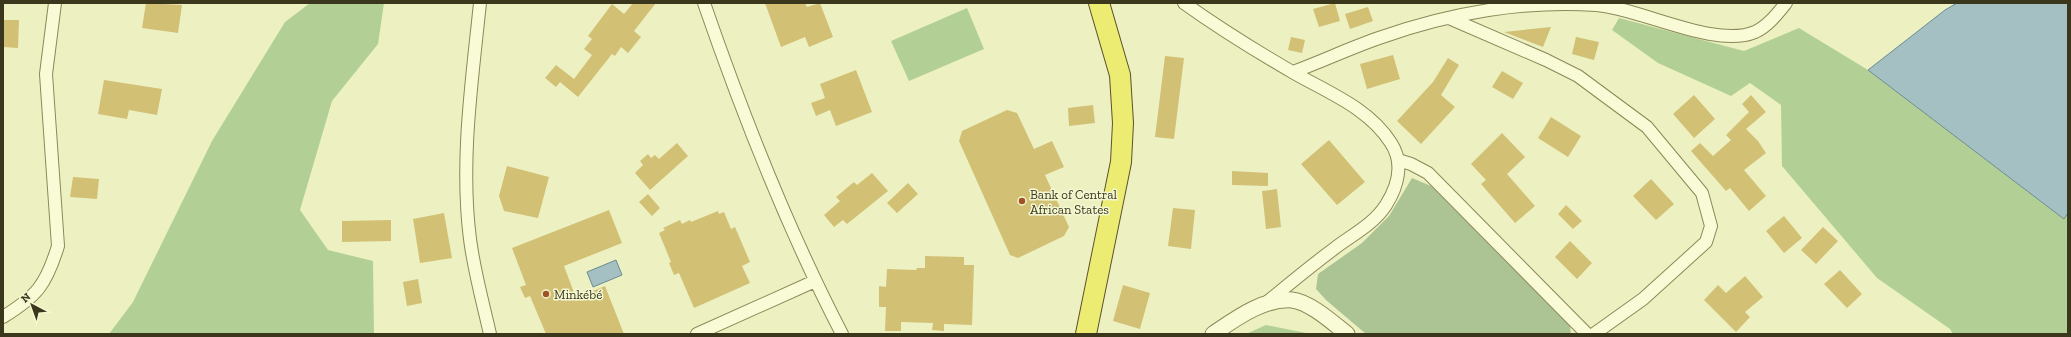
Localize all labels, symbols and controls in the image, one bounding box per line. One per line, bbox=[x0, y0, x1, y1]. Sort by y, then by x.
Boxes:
place label: Bank of Central African States bbox=[1030, 187, 1118, 217]
marker: Bank of Central African States bbox=[1017, 196, 1027, 206]
north arrow bbox=[12, 285, 52, 325]
place label: Minkébé bbox=[554, 287, 602, 302]
marker: Minkébé bbox=[541, 289, 551, 299]
text: N bbox=[18, 290, 34, 305]

